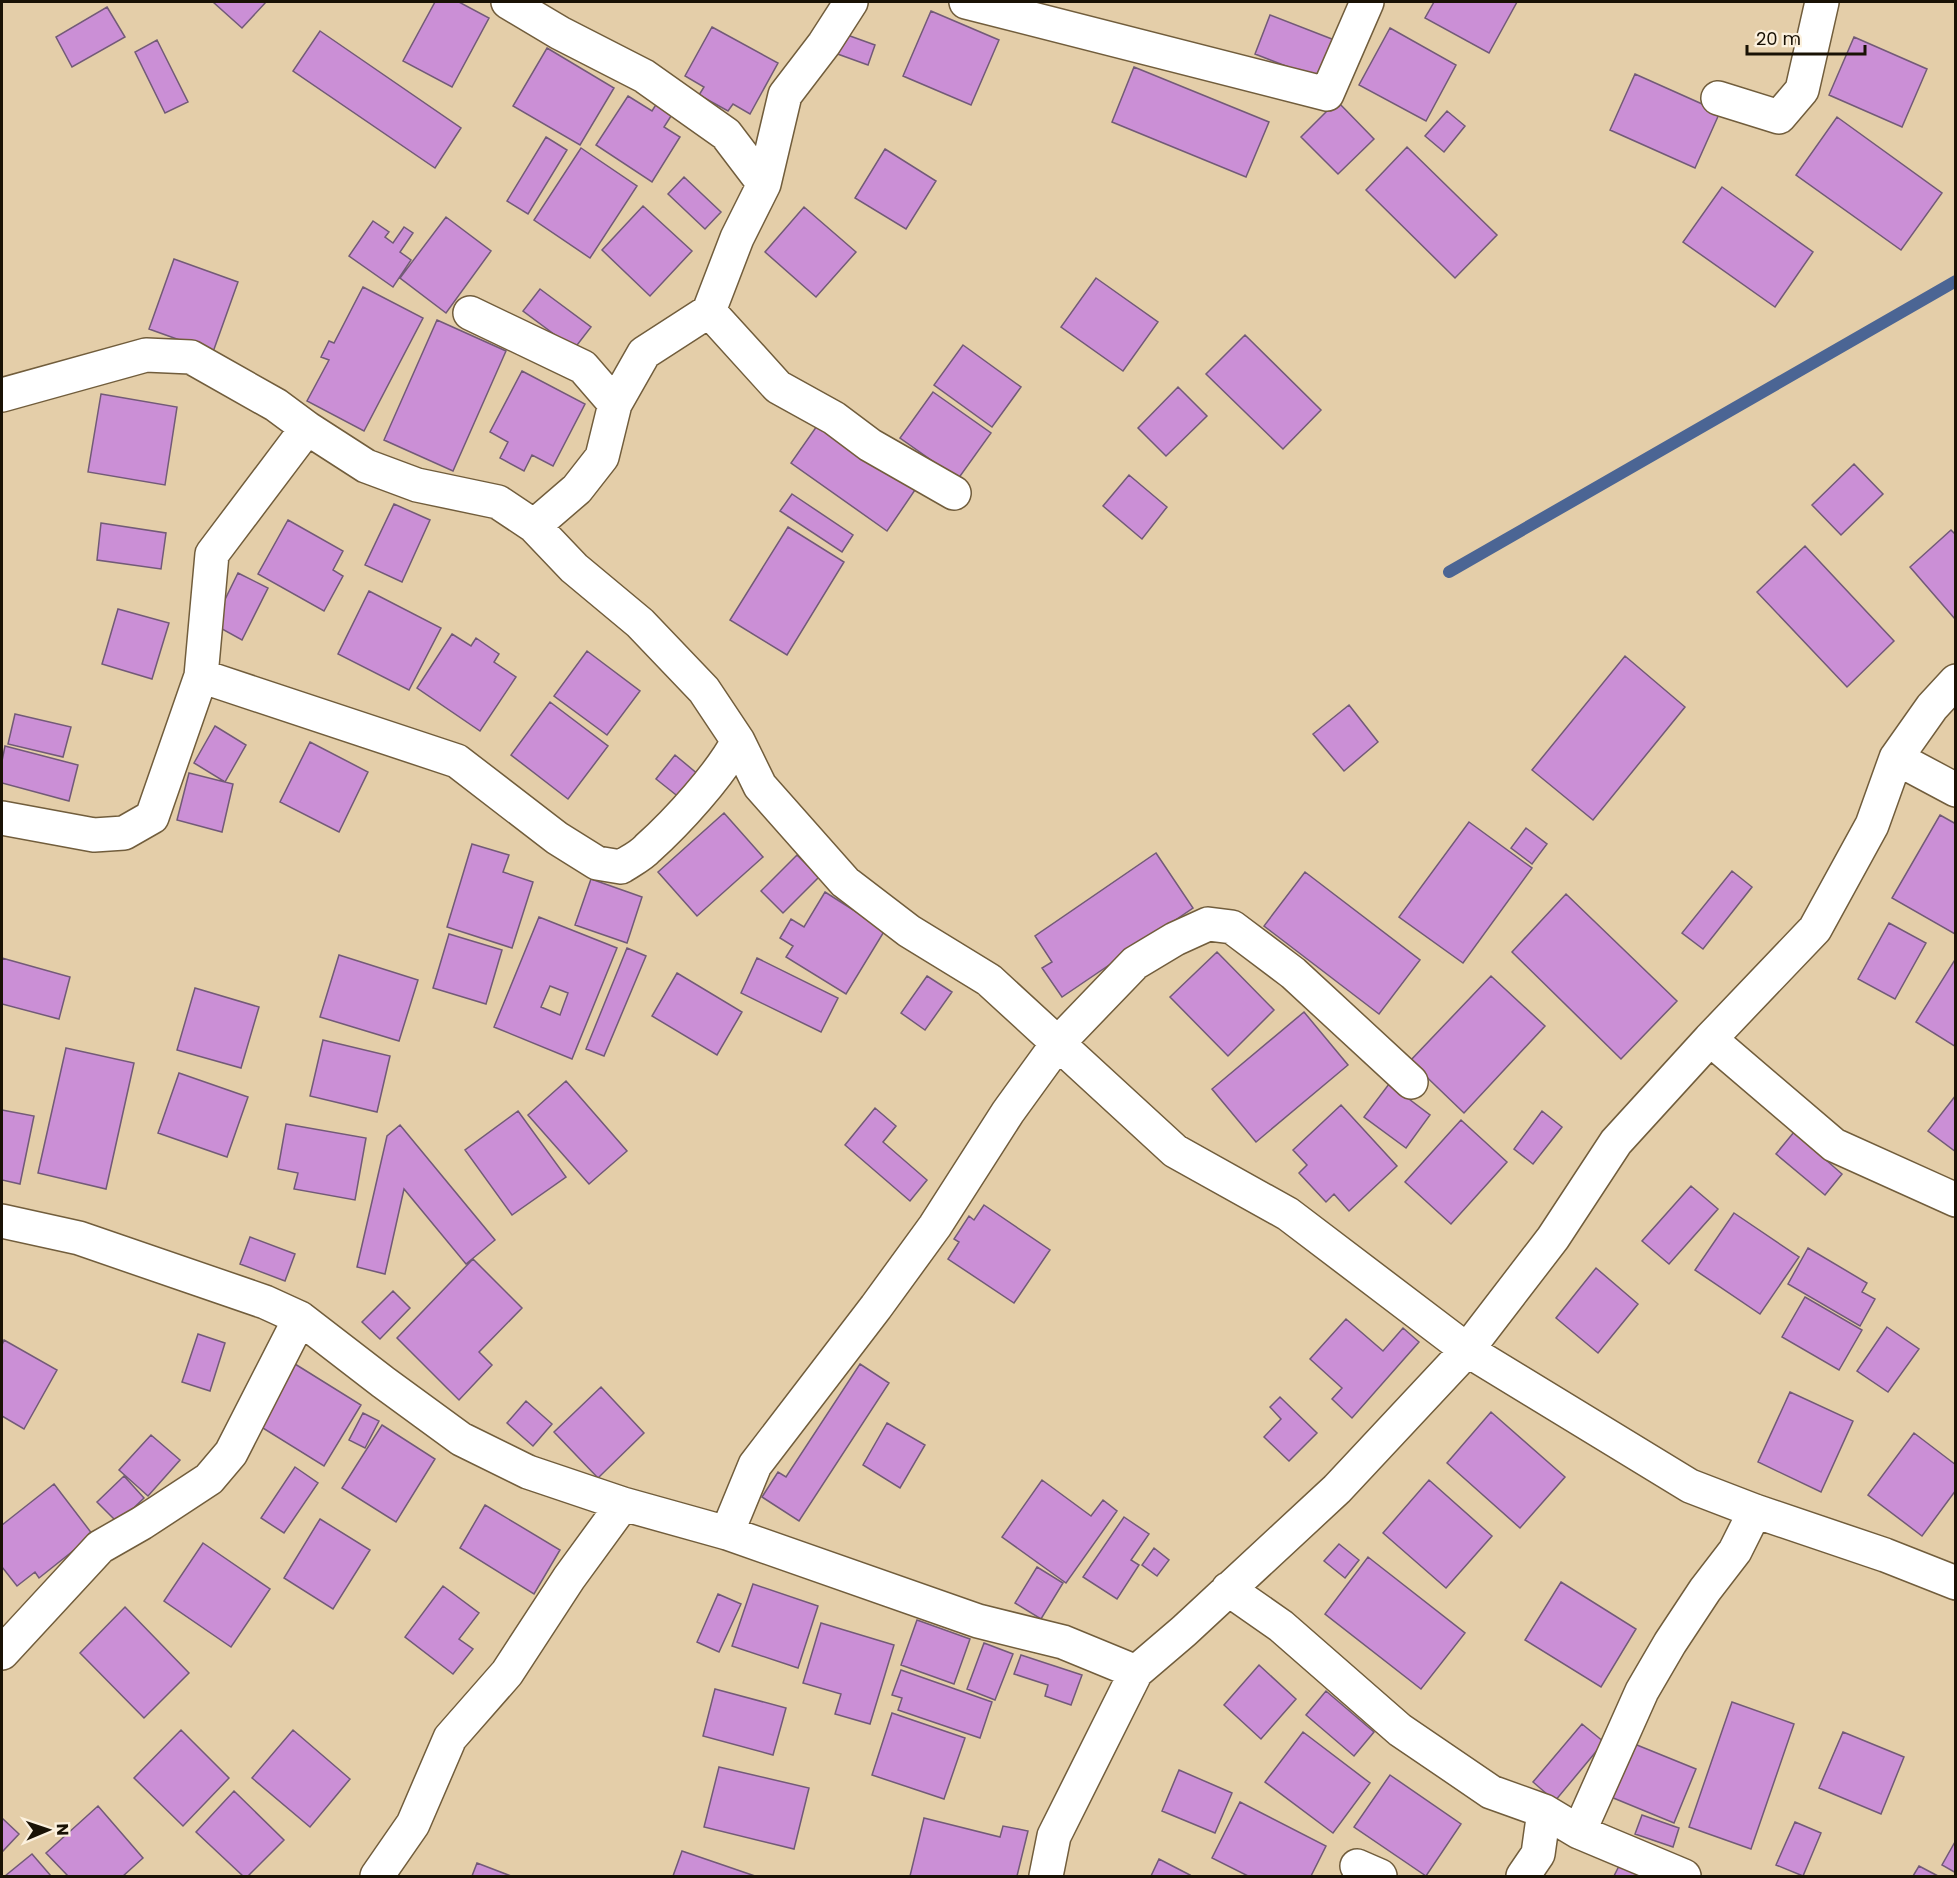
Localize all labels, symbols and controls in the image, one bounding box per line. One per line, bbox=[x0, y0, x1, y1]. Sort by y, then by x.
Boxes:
scale bar bbox=[1747, 18, 1866, 56]
text: 20 m bbox=[1756, 26, 1801, 51]
north arrow bbox=[18, 1800, 78, 1860]
text: N bbox=[51, 1823, 74, 1836]

